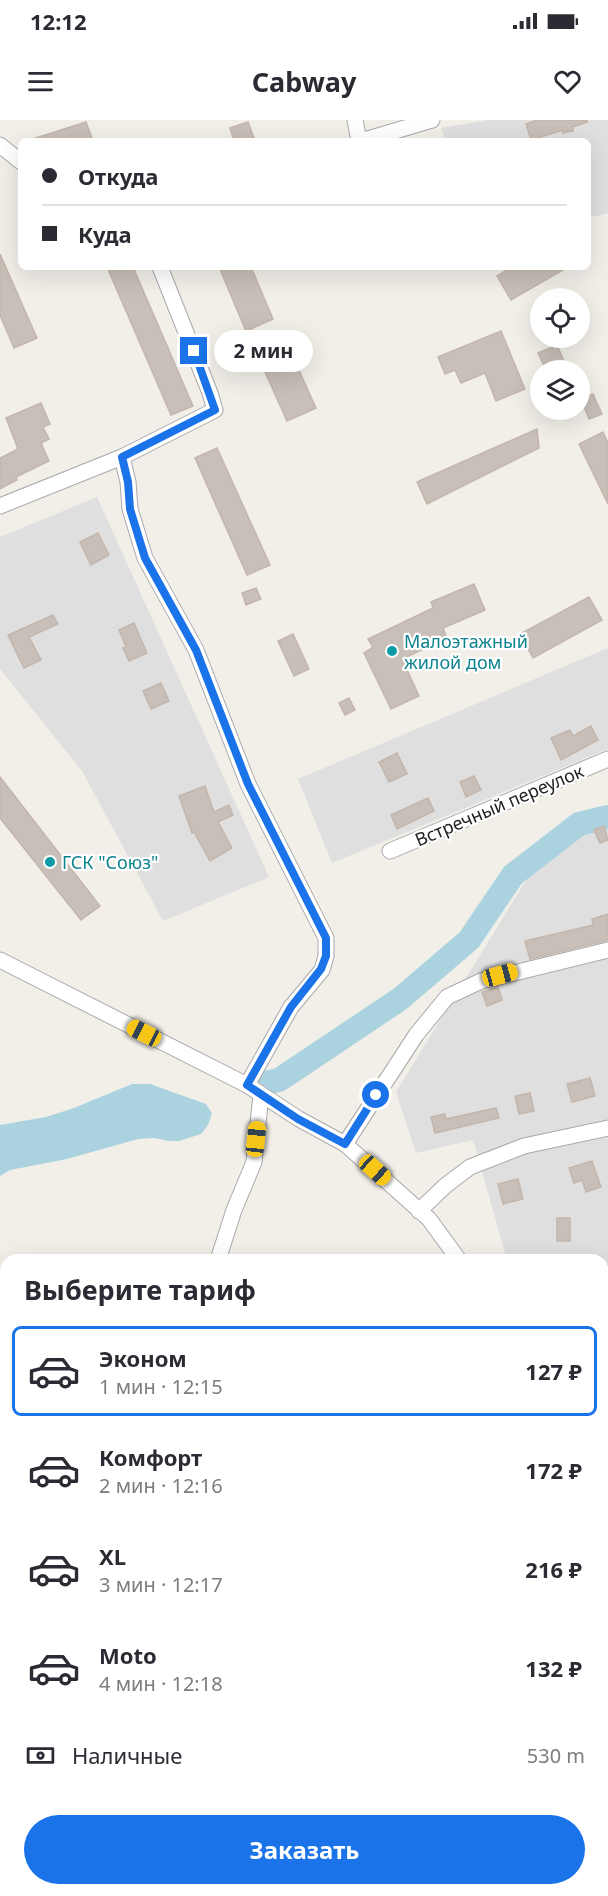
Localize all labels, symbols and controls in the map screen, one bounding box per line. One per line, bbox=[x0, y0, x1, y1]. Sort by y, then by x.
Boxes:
text: 12:12 bbox=[30, 6, 87, 36]
text: Cabway bbox=[252, 63, 356, 100]
icon: menu bbox=[24, 65, 57, 98]
icon: heart bbox=[551, 65, 584, 98]
text: Откуда bbox=[78, 161, 158, 191]
text: Куда bbox=[78, 219, 132, 249]
map controls bbox=[530, 288, 590, 420]
button: locate bbox=[530, 288, 590, 348]
callout: 2 мин bbox=[215, 330, 314, 372]
route end bbox=[180, 337, 207, 364]
text: 2 мин bbox=[234, 337, 293, 364]
button: layers bbox=[530, 360, 590, 420]
place label: Малоэтажный жилой дом bbox=[404, 629, 528, 674]
marker: Малоэтажный жилой дом bbox=[385, 644, 399, 658]
street label: Встречный переулок bbox=[411, 758, 587, 851]
place label: ГСК "Союз" bbox=[62, 850, 158, 874]
marker: ГСК "Союз" bbox=[43, 855, 57, 869]
car bbox=[480, 962, 520, 988]
car bbox=[124, 1017, 164, 1049]
route start bbox=[362, 1081, 389, 1108]
car bbox=[245, 1120, 267, 1158]
car bbox=[356, 1151, 394, 1189]
text: Выберите тариф bbox=[24, 1271, 256, 1308]
text: Эконом bbox=[99, 1343, 187, 1373]
icon: car bbox=[27, 1344, 81, 1398]
text: 127 ₽ bbox=[525, 1356, 582, 1386]
text: 1 мин · 12:15 bbox=[99, 1373, 223, 1400]
text: Комфорт bbox=[99, 1442, 202, 1472]
icon: car bbox=[27, 1443, 81, 1497]
text: 172 ₽ bbox=[525, 1455, 582, 1485]
text: 2 мин · 12:16 bbox=[99, 1472, 223, 1499]
text: XL bbox=[99, 1541, 126, 1571]
icon: car bbox=[27, 1542, 81, 1596]
text: 216 ₽ bbox=[525, 1554, 582, 1584]
text: 3 мин · 12:17 bbox=[99, 1571, 223, 1598]
text: Moto bbox=[99, 1640, 157, 1670]
icon: car bbox=[27, 1641, 81, 1695]
text: 132 ₽ bbox=[525, 1653, 582, 1683]
text: 4 мин · 12:18 bbox=[99, 1670, 223, 1697]
icon: cash bbox=[24, 1739, 57, 1772]
text: Наличные bbox=[72, 1740, 182, 1770]
text: 530 m bbox=[527, 1742, 585, 1769]
button: Заказать bbox=[24, 1815, 585, 1884]

